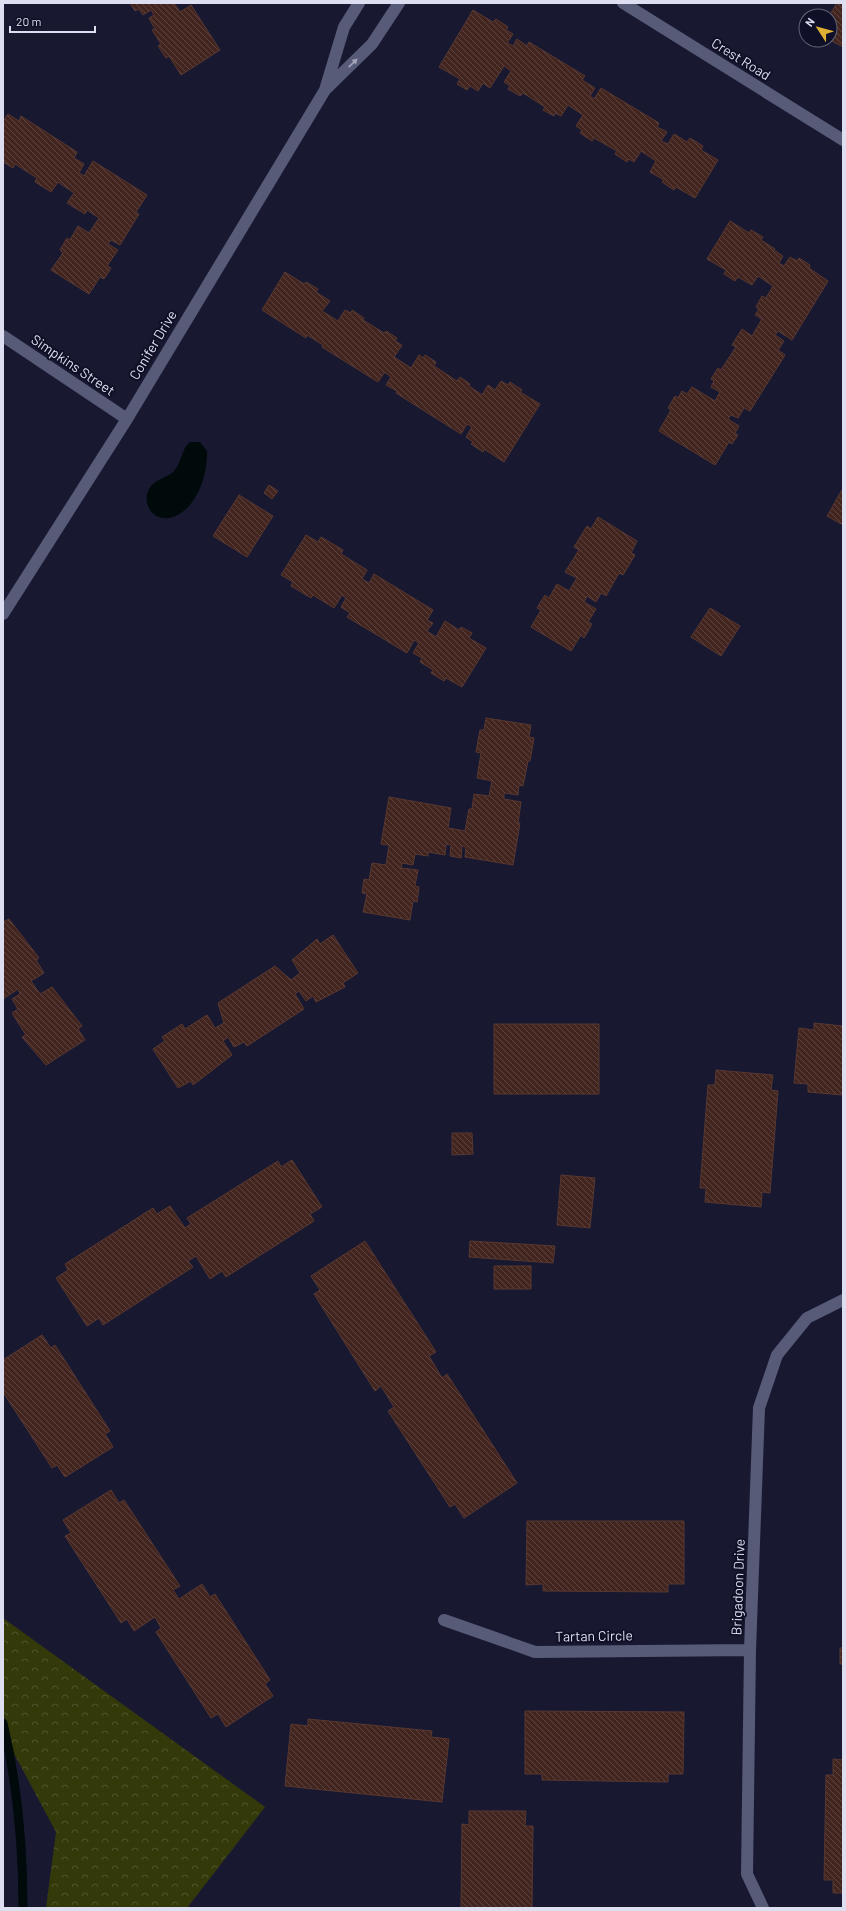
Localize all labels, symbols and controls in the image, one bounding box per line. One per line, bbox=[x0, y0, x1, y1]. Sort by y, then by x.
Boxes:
scale bar bbox=[10, 8, 95, 34]
north arrow bbox=[798, 8, 838, 48]
text: 20 m bbox=[16, 14, 42, 28]
text: N bbox=[802, 15, 817, 29]
street label: Crest Road bbox=[709, 34, 774, 83]
one-way arrow bbox=[348, 58, 358, 68]
street label: Conifer Drive bbox=[125, 307, 180, 383]
street label: Simpkins Street bbox=[28, 330, 118, 399]
street label: Brigadoon Drive bbox=[727, 1538, 748, 1636]
street label: Tartan Circle bbox=[555, 1626, 633, 1645]

